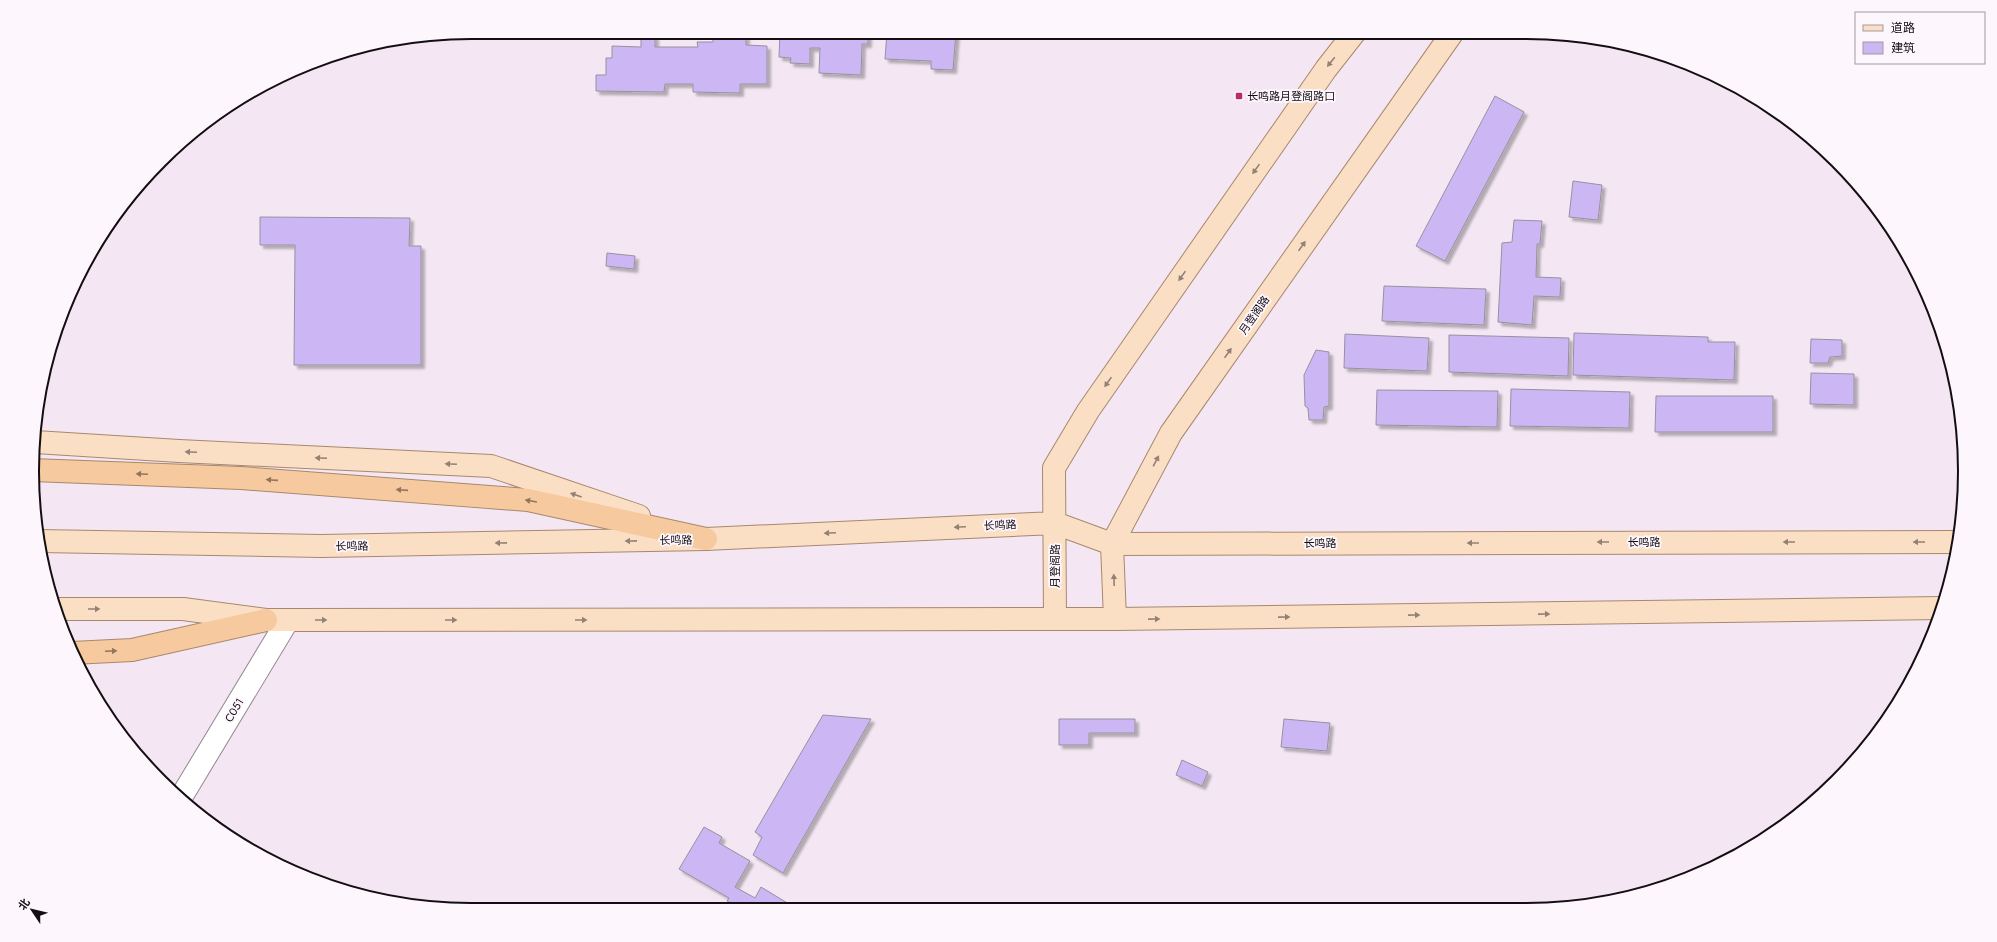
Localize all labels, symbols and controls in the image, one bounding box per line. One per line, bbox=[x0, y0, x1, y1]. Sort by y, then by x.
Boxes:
legend bbox=[1855, 12, 1985, 64]
text: 道路 bbox=[1891, 19, 1915, 37]
text: 建筑 bbox=[1891, 39, 1915, 57]
one-way arrow bbox=[1327, 57, 1335, 68]
place label: 长鸣路月登阁路口 bbox=[1247, 88, 1335, 104]
marker: 长鸣路月登阁路口 bbox=[1234, 91, 1244, 101]
one-way arrow bbox=[1252, 164, 1260, 174]
one-way arrow bbox=[1298, 241, 1306, 251]
one-way arrow bbox=[1178, 270, 1186, 281]
street label: 月登阁路 bbox=[1235, 292, 1273, 338]
one-way arrow bbox=[1224, 347, 1232, 358]
one-way arrow bbox=[1104, 377, 1112, 388]
one-way arrow bbox=[184, 449, 197, 455]
one-way arrow bbox=[314, 455, 327, 461]
one-way arrow bbox=[1153, 455, 1160, 467]
one-way arrow bbox=[444, 461, 457, 467]
one-way arrow bbox=[136, 471, 148, 478]
one-way arrow bbox=[266, 477, 278, 484]
one-way arrow bbox=[396, 487, 408, 494]
one-way arrow bbox=[570, 492, 582, 498]
one-way arrow bbox=[525, 498, 537, 504]
street label: 长鸣路 bbox=[983, 516, 1017, 534]
one-way arrow bbox=[953, 524, 966, 530]
one-way arrow bbox=[824, 530, 836, 537]
street label: 长鸣路 bbox=[659, 532, 693, 548]
street label: 长鸣路 bbox=[1628, 534, 1661, 550]
street label: 长鸣路 bbox=[1304, 535, 1337, 551]
street label: 长鸣路 bbox=[335, 538, 369, 554]
one-way arrow bbox=[624, 538, 637, 544]
one-way arrow bbox=[1596, 539, 1609, 545]
one-way arrow bbox=[1782, 539, 1795, 545]
one-way arrow bbox=[1912, 539, 1925, 545]
one-way arrow bbox=[494, 540, 507, 546]
one-way arrow bbox=[1466, 540, 1479, 546]
street label: 月登阁路 bbox=[1047, 544, 1063, 588]
one-way arrow bbox=[1110, 574, 1117, 586]
one-way arrow bbox=[88, 606, 101, 612]
one-way arrow bbox=[1538, 611, 1551, 617]
one-way arrow bbox=[1408, 612, 1421, 618]
one-way arrow bbox=[1278, 614, 1291, 620]
one-way arrow bbox=[1148, 615, 1160, 622]
one-way arrow bbox=[315, 617, 328, 623]
one-way arrow bbox=[445, 617, 458, 623]
one-way arrow bbox=[575, 617, 588, 623]
one-way arrow bbox=[105, 648, 118, 654]
street label: C051 bbox=[221, 695, 247, 725]
north arrow bbox=[12, 890, 52, 930]
text: 北 bbox=[14, 895, 34, 913]

